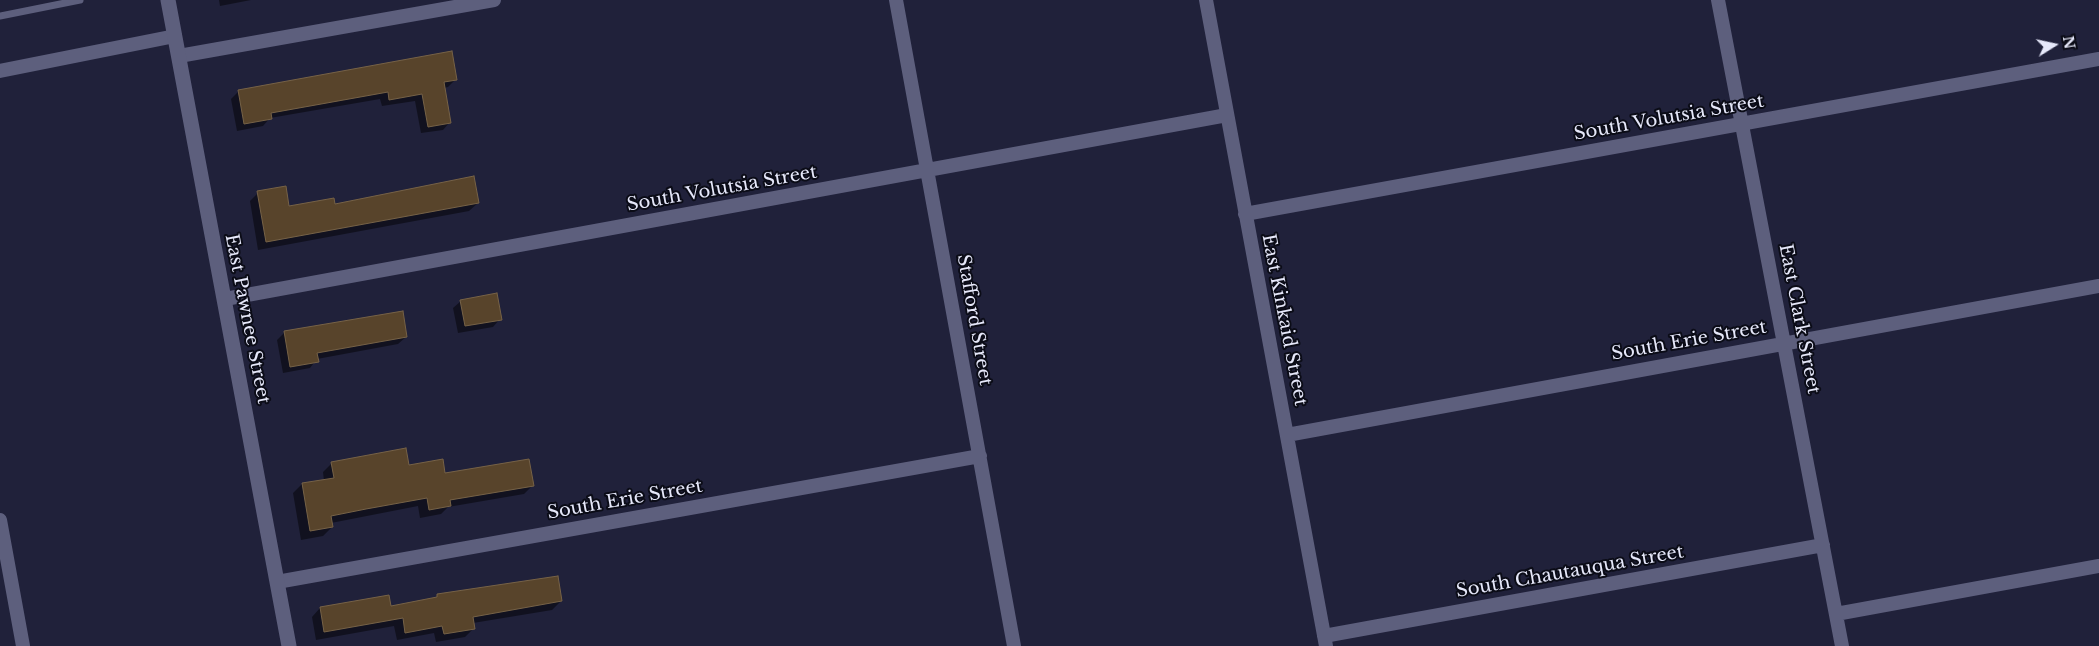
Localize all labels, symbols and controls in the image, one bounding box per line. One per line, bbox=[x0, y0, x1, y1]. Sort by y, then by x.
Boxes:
north arrow bbox=[2029, 20, 2079, 70]
text: N bbox=[2059, 34, 2079, 50]
street label: South Volutsia Street bbox=[1572, 91, 1766, 145]
street label: South Volutsia Street bbox=[625, 162, 819, 216]
street label: East Pawnee Street bbox=[220, 232, 274, 406]
street label: East Kinkaid Street bbox=[1257, 232, 1311, 408]
street label: East Clark Street bbox=[1774, 242, 1824, 396]
street label: Stafford Street bbox=[952, 253, 996, 387]
street label: South Erie Street bbox=[1610, 317, 1768, 365]
street label: South Erie Street bbox=[546, 476, 704, 524]
street label: South Chautauqua Street bbox=[1455, 541, 1685, 603]

